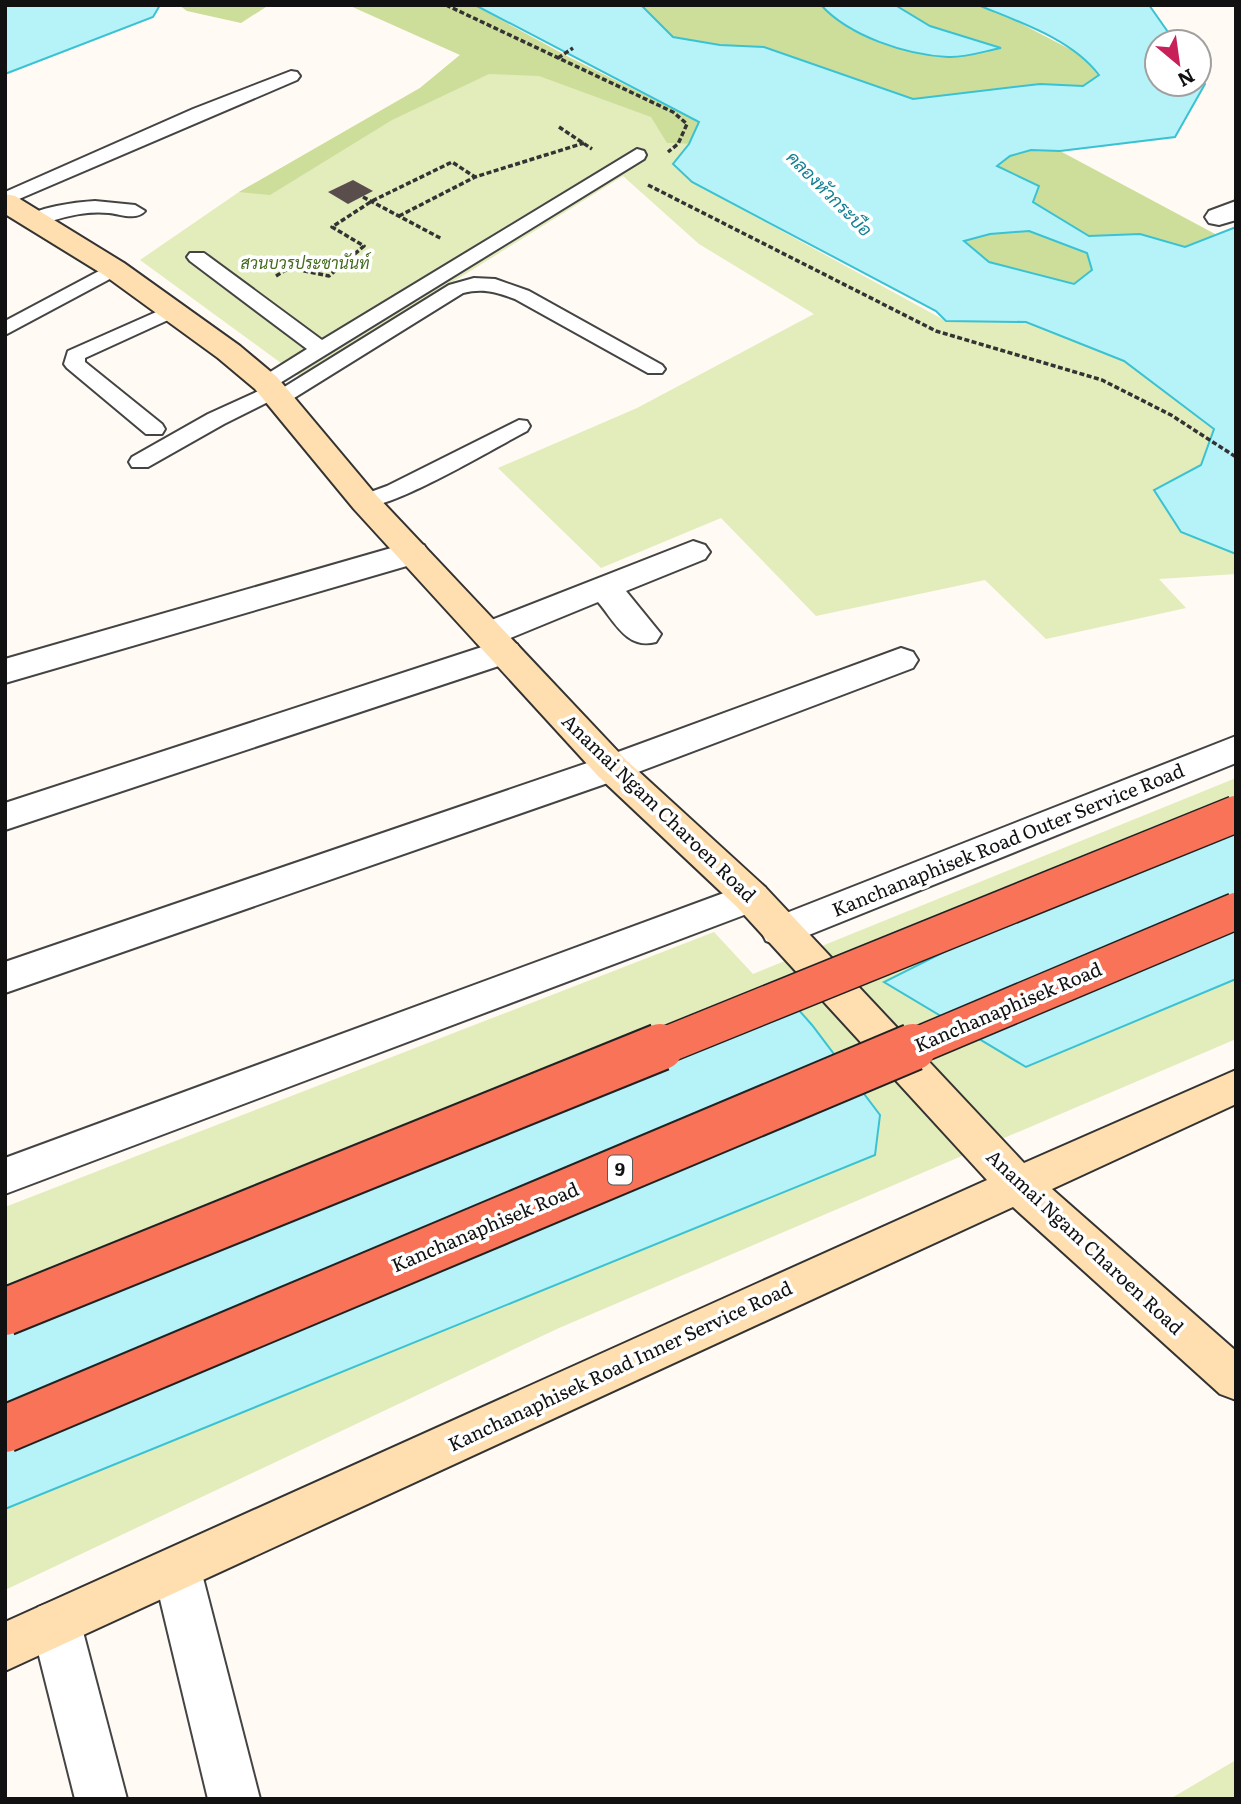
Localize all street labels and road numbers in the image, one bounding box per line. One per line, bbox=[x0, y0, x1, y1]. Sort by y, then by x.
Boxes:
street label: Anamai Ngam Charoen Road bbox=[556, 707, 763, 908]
street label: Kanchanaphisek Road Outer Service Road bbox=[827, 755, 1188, 923]
street label: Kanchanaphisek Road bbox=[910, 954, 1106, 1058]
street label: Anamai Ngam Charoen Road bbox=[981, 1142, 1191, 1341]
road number: 9 bbox=[608, 1156, 632, 1184]
street label: Kanchanaphisek Road bbox=[387, 1174, 583, 1278]
street label: Kanchanaphisek Road Inner Service Road bbox=[443, 1273, 797, 1457]

